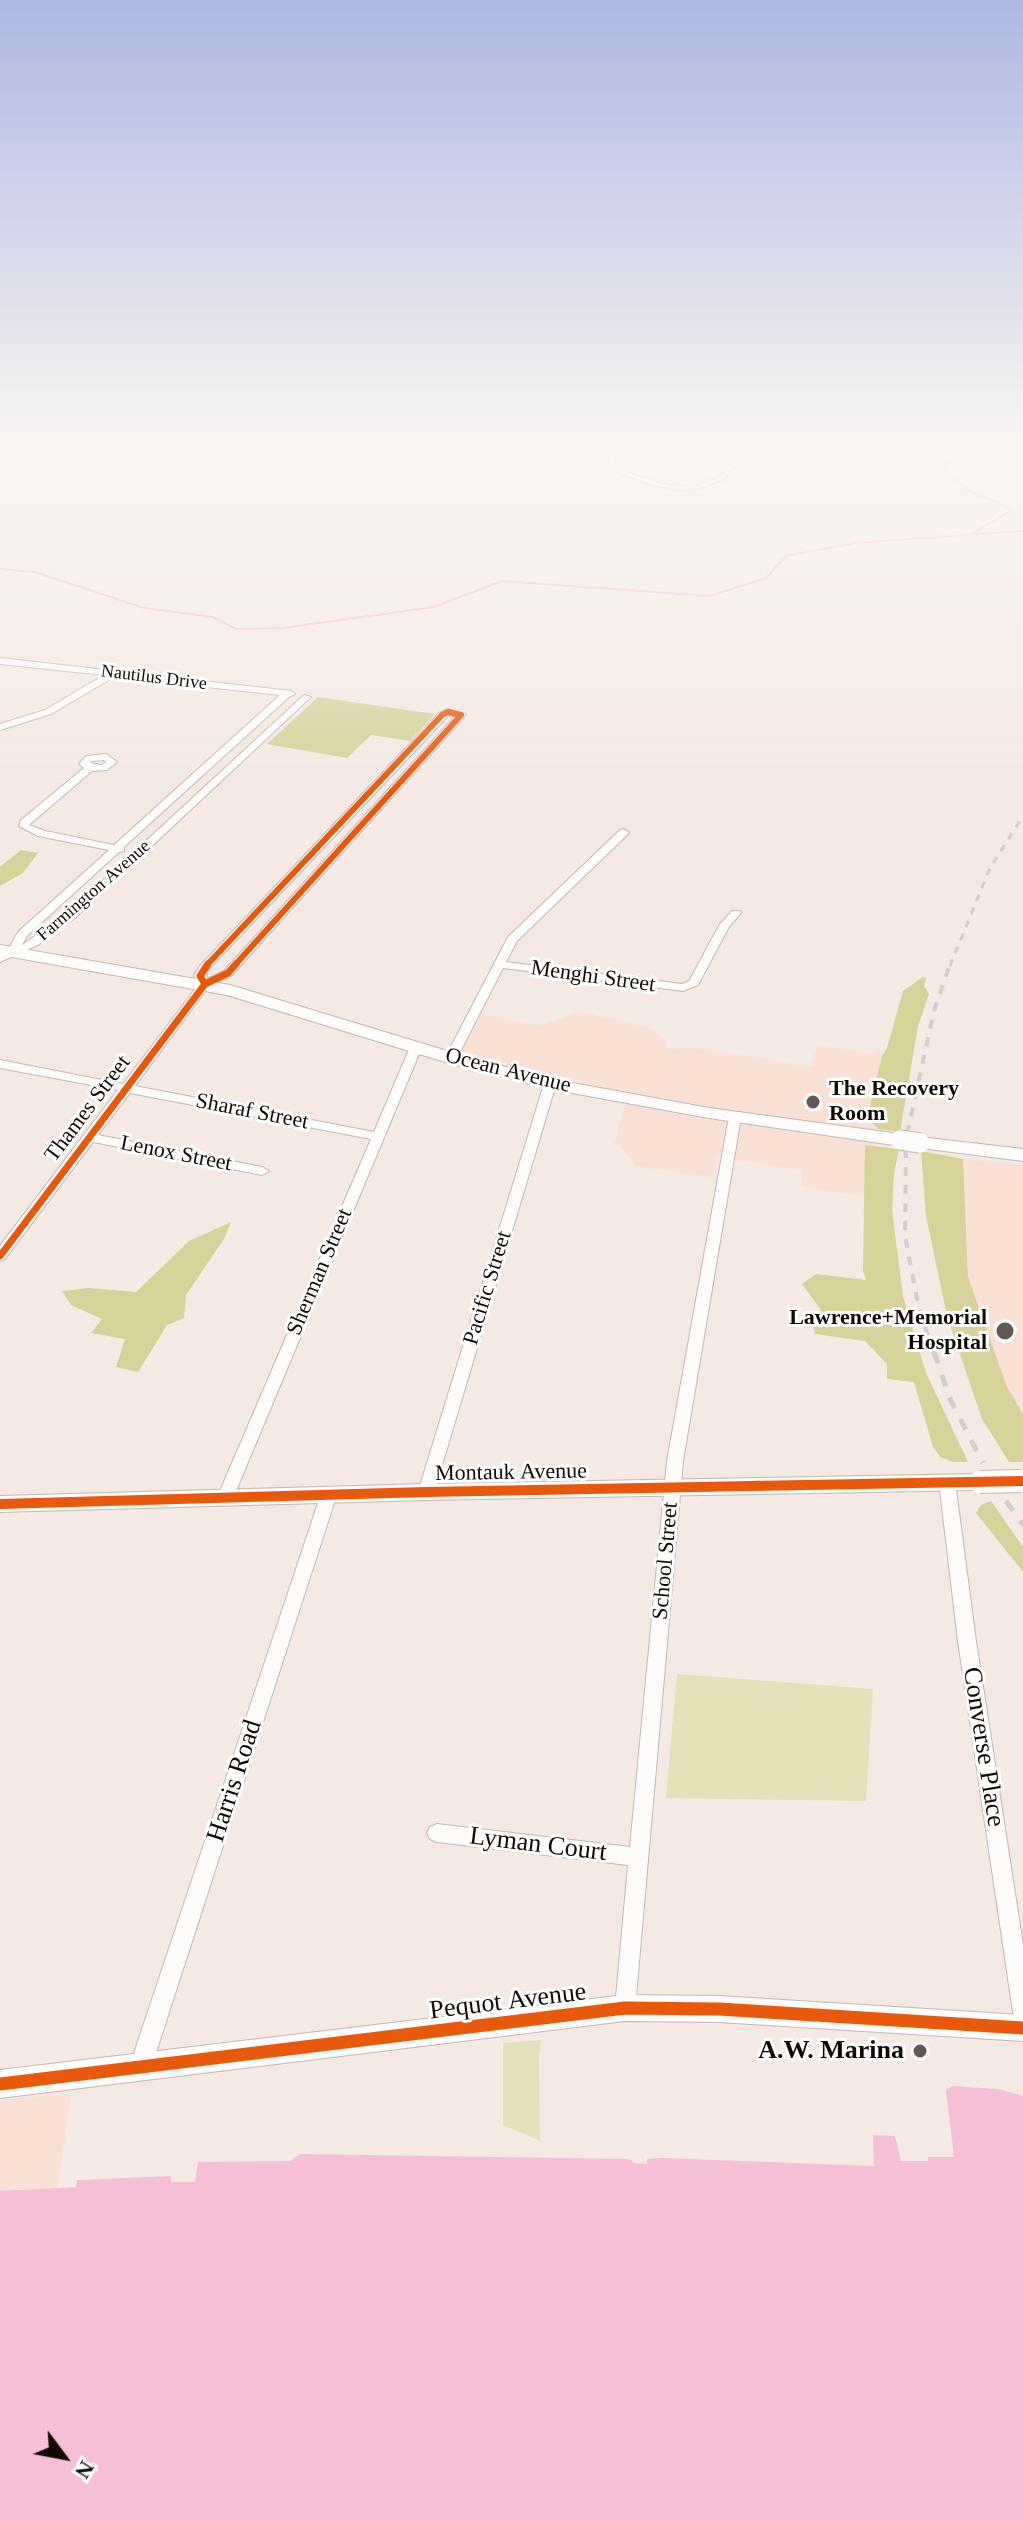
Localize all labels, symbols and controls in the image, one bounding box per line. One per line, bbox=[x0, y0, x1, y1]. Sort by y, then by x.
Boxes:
street label: Nautilus Drive bbox=[100, 661, 208, 695]
street label: Farmington Avenue bbox=[33, 836, 155, 946]
street label: Menghi Street bbox=[529, 955, 657, 999]
street label: Ocean Avenue bbox=[442, 1043, 574, 1099]
street label: Thames Street bbox=[39, 1051, 137, 1167]
place label: The Recovery Room bbox=[829, 1076, 959, 1128]
street label: Sharaf Street bbox=[193, 1088, 311, 1136]
marker: The Recovery Room bbox=[804, 1093, 822, 1111]
street label: Lenox Street bbox=[118, 1130, 234, 1178]
street label: Sherman Street bbox=[281, 1205, 359, 1339]
street label: Pacific Street bbox=[458, 1228, 518, 1348]
place label: Lawrence+Memorial Hospital bbox=[789, 1305, 987, 1356]
marker: Lawrence+Memorial Hospital bbox=[994, 1320, 1016, 1342]
street label: Montauk Avenue bbox=[435, 1458, 587, 1488]
street label: School Street bbox=[648, 1501, 684, 1621]
street label: Converse Place bbox=[955, 1665, 1011, 1829]
street label: Harris Road bbox=[201, 1716, 269, 1846]
street label: Lyman Court bbox=[468, 1821, 608, 1869]
street label: Pequot Avenue bbox=[428, 1977, 588, 2027]
place label: A.W. Marina bbox=[758, 2035, 904, 2067]
marker: A.W. Marina bbox=[911, 2042, 929, 2060]
north arrow bbox=[24, 2417, 104, 2497]
text: N bbox=[70, 2457, 100, 2483]

